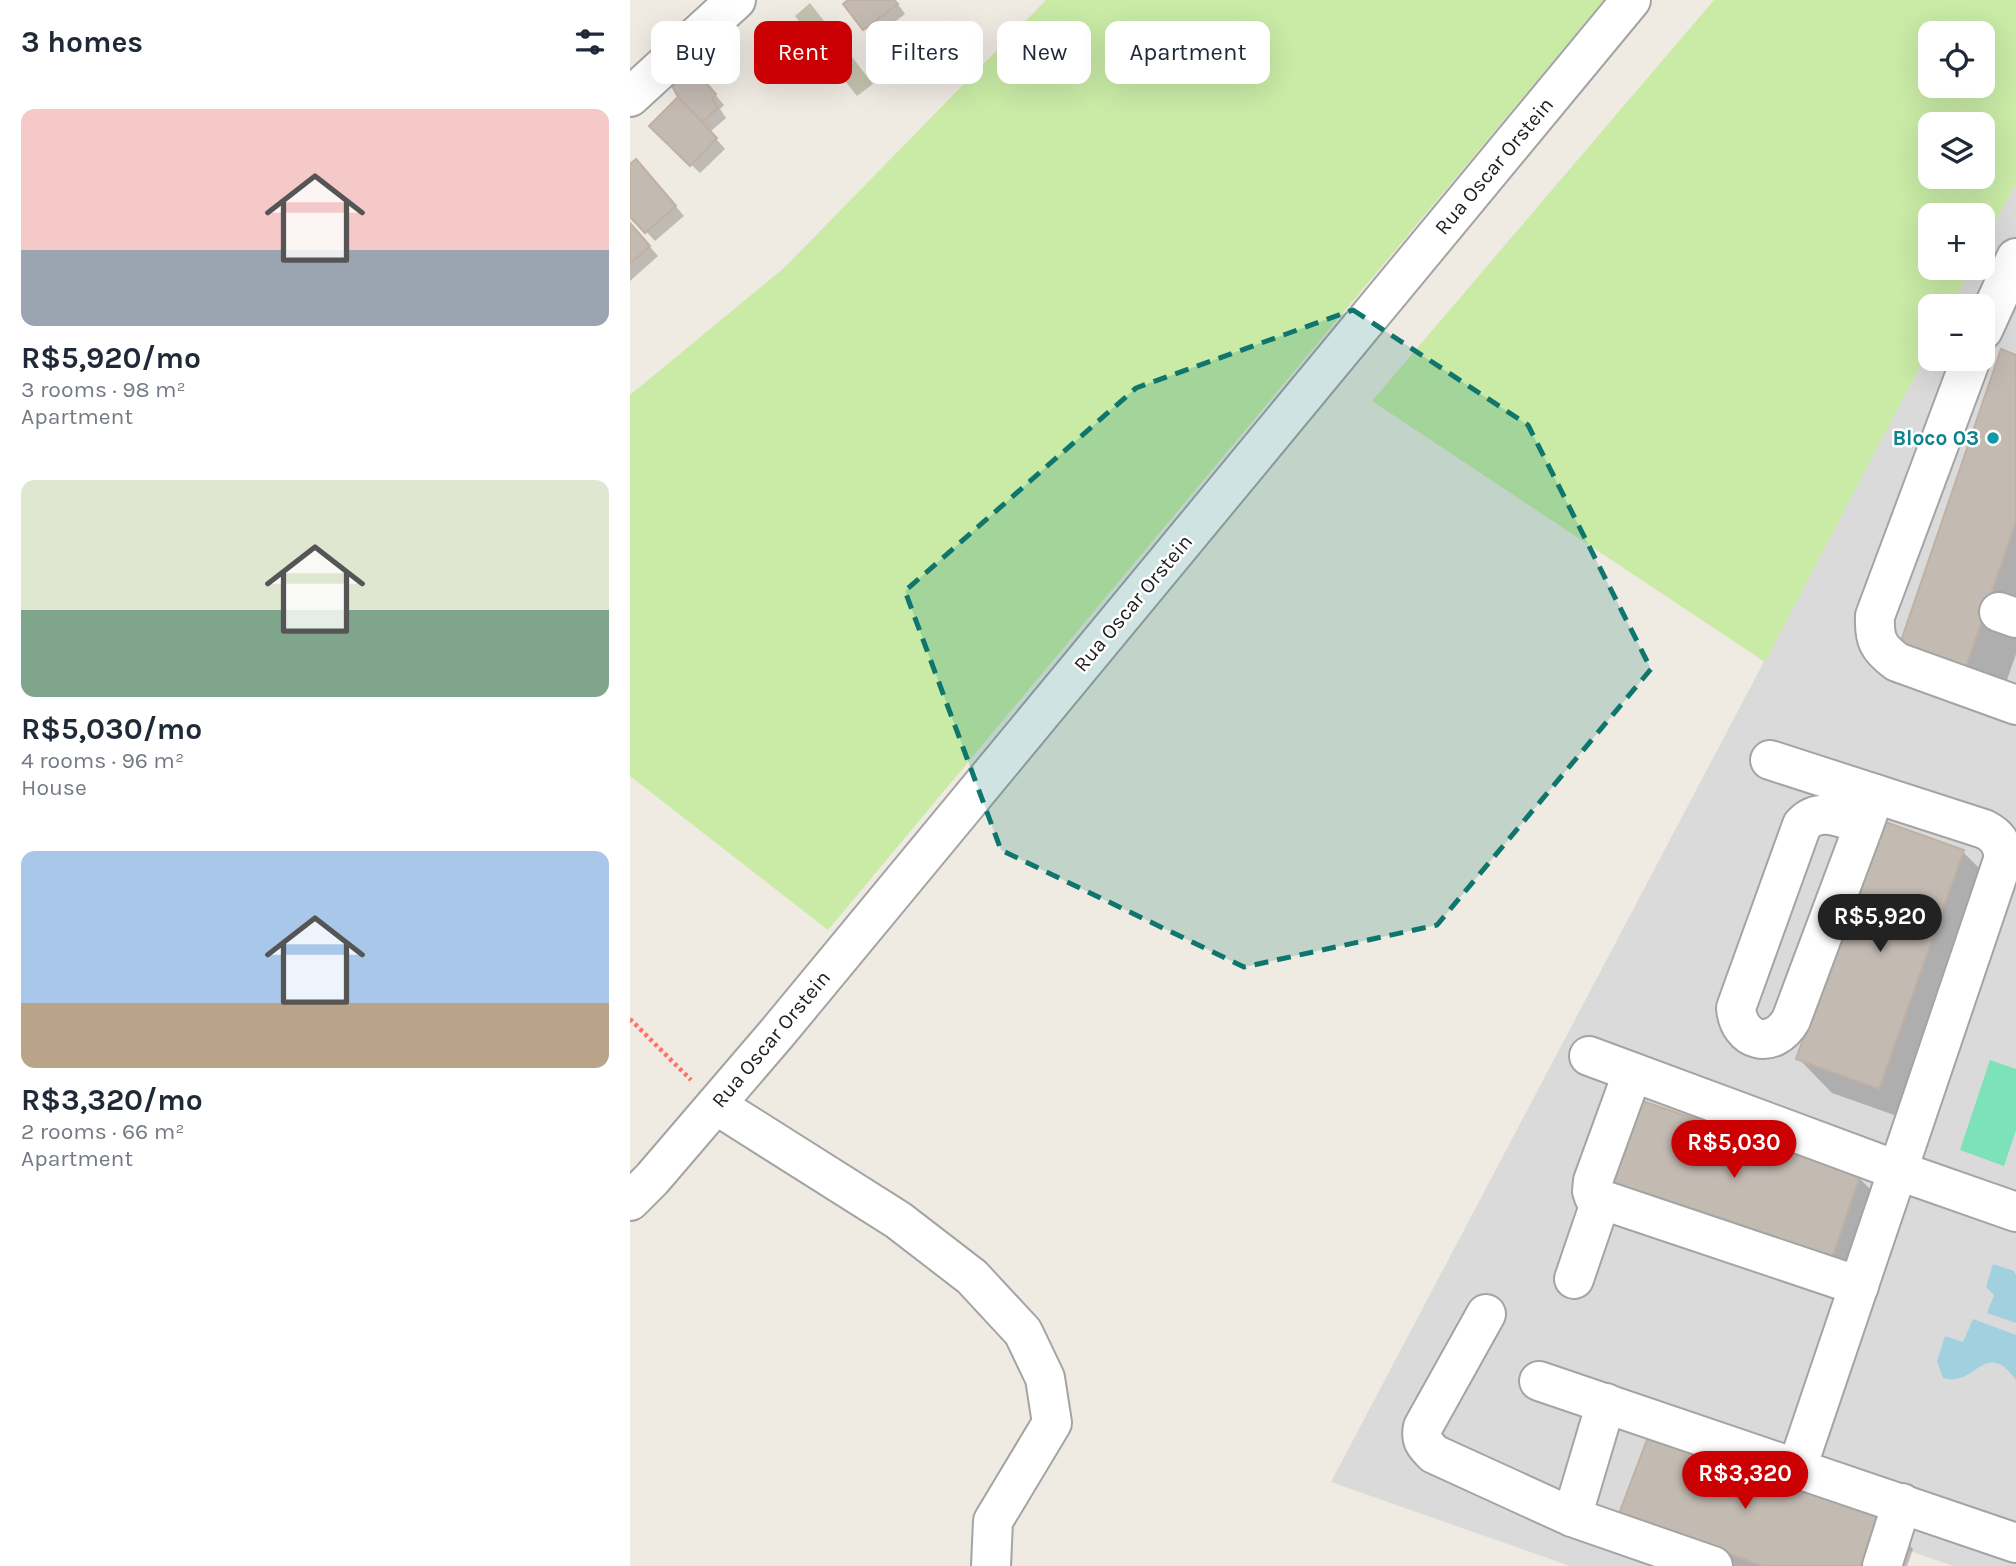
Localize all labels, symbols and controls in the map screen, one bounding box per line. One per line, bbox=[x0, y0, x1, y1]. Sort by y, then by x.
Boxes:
chip: Buy bbox=[651, 21, 740, 84]
chip: Rent bbox=[754, 21, 852, 84]
chip: Filters bbox=[866, 21, 983, 84]
chip: New bbox=[997, 21, 1091, 84]
chip: Apartment bbox=[1105, 21, 1270, 84]
map controls bbox=[1918, 21, 1995, 371]
button: locate bbox=[1918, 21, 1995, 98]
icon: filters bbox=[571, 23, 609, 61]
text: 3 homes bbox=[21, 24, 143, 60]
street label: Rua Oscar Orstein bbox=[1430, 93, 1558, 239]
button: layers bbox=[1918, 112, 1995, 189]
icon: home bbox=[252, 155, 378, 281]
button: + bbox=[1918, 203, 1995, 280]
button: − bbox=[1918, 294, 1995, 371]
text: R$5,920/mo bbox=[21, 340, 201, 376]
text: 3 rooms · 98 m² bbox=[21, 376, 186, 403]
text: Apartment bbox=[21, 403, 133, 430]
place label: Bloco 03 bbox=[1892, 426, 1979, 450]
marker: Bloco 03 bbox=[1985, 430, 2001, 446]
icon: home bbox=[252, 526, 378, 652]
street label: Rua Oscar Orstein bbox=[1069, 530, 1197, 676]
text: R$5,030/mo bbox=[21, 711, 202, 747]
text: 4 rooms · 96 m² bbox=[21, 747, 184, 774]
text: House bbox=[21, 774, 87, 801]
pin: R$5,920 bbox=[1815, 894, 1945, 954]
icon: home bbox=[252, 897, 378, 1023]
text: R$5,920 bbox=[1834, 903, 1926, 930]
street label: Rua Oscar Orstein bbox=[707, 966, 835, 1112]
text: R$3,320/mo bbox=[21, 1082, 203, 1118]
text: 2 rooms · 66 m² bbox=[21, 1118, 184, 1145]
pin: R$5,030 bbox=[1669, 1120, 1799, 1180]
text: R$5,030 bbox=[1687, 1129, 1781, 1156]
text: Apartment bbox=[21, 1145, 133, 1172]
pin: R$3,320 bbox=[1680, 1452, 1810, 1511]
text: R$3,320 bbox=[1698, 1460, 1792, 1487]

